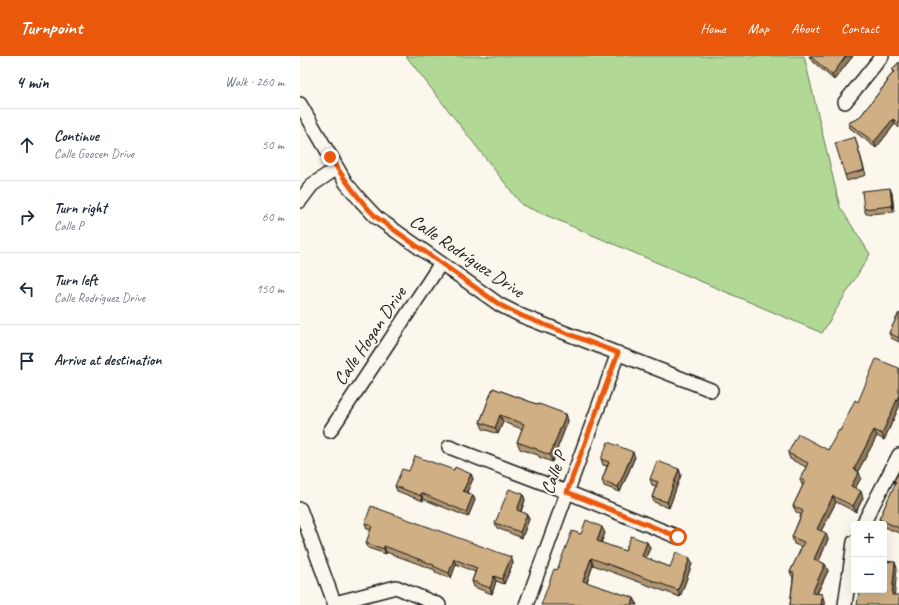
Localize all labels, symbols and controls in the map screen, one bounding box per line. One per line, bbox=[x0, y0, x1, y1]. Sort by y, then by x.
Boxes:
text: Turnpoint bbox=[20, 16, 82, 40]
text: Home bbox=[700, 20, 726, 37]
text: Map bbox=[748, 20, 769, 37]
text: About bbox=[791, 20, 819, 37]
text: Contact bbox=[841, 20, 879, 37]
text: 4 min bbox=[16, 72, 49, 93]
text: Walk · 260 m bbox=[225, 74, 284, 90]
text: Continue bbox=[54, 127, 99, 146]
icon: ahead bbox=[16, 134, 38, 156]
text: 50 m bbox=[262, 137, 284, 153]
text: Calle Goosen Drive bbox=[54, 146, 134, 162]
route end bbox=[321, 148, 339, 166]
text: Turn right bbox=[54, 199, 107, 218]
icon: right bbox=[16, 206, 38, 228]
text: 60 m bbox=[262, 209, 284, 225]
street label: Calle Rodríguez Drive bbox=[405, 209, 530, 304]
text: Calle P bbox=[54, 218, 84, 234]
text: Turn left bbox=[54, 271, 97, 290]
icon: left bbox=[16, 278, 38, 300]
text: 150 m bbox=[256, 281, 284, 297]
street label: Calle Hogan Drive bbox=[328, 281, 413, 390]
text: Calle Rodríguez Drive bbox=[54, 290, 145, 306]
icon: arrive bbox=[16, 350, 38, 372]
text: Arrive at destination bbox=[54, 351, 161, 370]
street label: Calle P bbox=[535, 447, 573, 498]
map controls bbox=[851, 521, 887, 593]
button: + bbox=[851, 521, 887, 557]
route start bbox=[669, 528, 687, 546]
button: − bbox=[851, 557, 887, 593]

